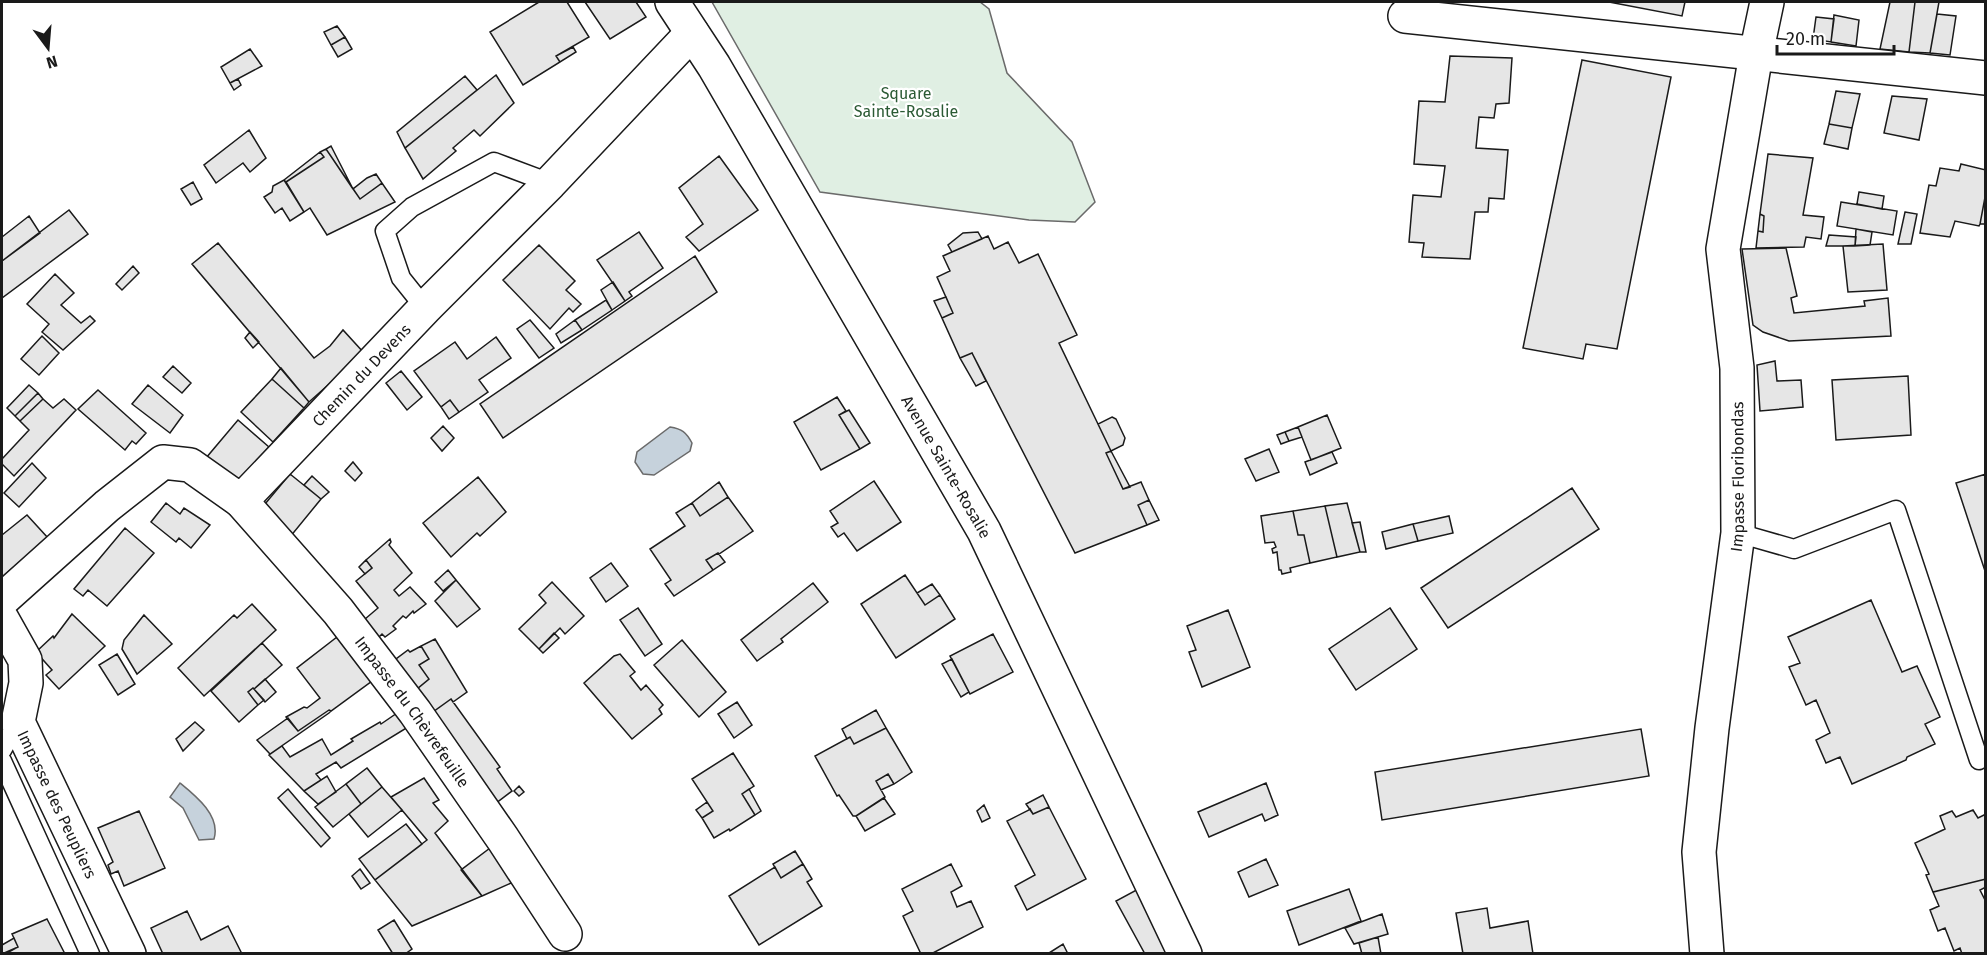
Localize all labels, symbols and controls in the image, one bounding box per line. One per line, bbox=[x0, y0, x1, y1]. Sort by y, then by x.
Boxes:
north arrow bbox=[18, 18, 78, 78]
scale bar bbox=[1777, 18, 1894, 56]
text: 20 m bbox=[1786, 28, 1825, 50]
text: N bbox=[44, 51, 60, 73]
park label: Square Sainte-Rosalie bbox=[854, 84, 958, 121]
street label: Chemin du Devens bbox=[308, 320, 414, 430]
street label: Avenue Sainte-Rosalie bbox=[898, 392, 996, 541]
street label: Impasse Floribondas bbox=[1726, 401, 1748, 553]
street label: Impasse du Chèvrefeuille bbox=[351, 632, 474, 791]
street label: Impasse des Peupliers bbox=[14, 727, 101, 881]

